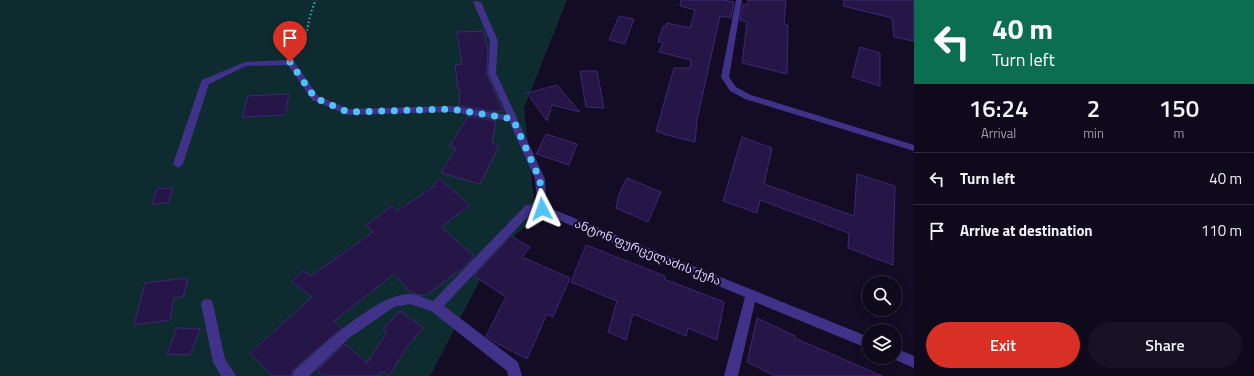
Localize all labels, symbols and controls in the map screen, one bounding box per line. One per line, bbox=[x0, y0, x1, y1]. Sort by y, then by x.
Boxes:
text: 40 m bbox=[992, 7, 1053, 50]
icon: left bbox=[926, 16, 978, 68]
pin bbox=[273, 21, 307, 62]
icon: arrive bbox=[279, 27, 301, 49]
text: Turn left bbox=[992, 46, 1055, 73]
text: 16:24 bbox=[969, 90, 1028, 126]
text: 2 bbox=[1087, 90, 1100, 126]
text: 150 bbox=[1159, 90, 1199, 126]
text: Arrival bbox=[981, 123, 1016, 143]
text: min bbox=[1083, 123, 1104, 143]
text: m bbox=[1174, 123, 1184, 143]
text: Turn left bbox=[960, 167, 1015, 190]
text: 40 m bbox=[1209, 167, 1242, 190]
icon: left bbox=[926, 168, 948, 190]
position arrow bbox=[521, 188, 563, 230]
street label: ანტონ ფურცელაძის ქუჩა bbox=[572, 214, 724, 290]
text: Arrive at destination bbox=[960, 219, 1093, 242]
text: 110 m bbox=[1201, 219, 1242, 242]
icon: arrive bbox=[926, 220, 948, 242]
map controls bbox=[862, 276, 902, 364]
button: search bbox=[862, 276, 902, 316]
button: Exit bbox=[926, 322, 1080, 368]
button: Share bbox=[1088, 322, 1242, 368]
button: layers bbox=[862, 324, 902, 364]

